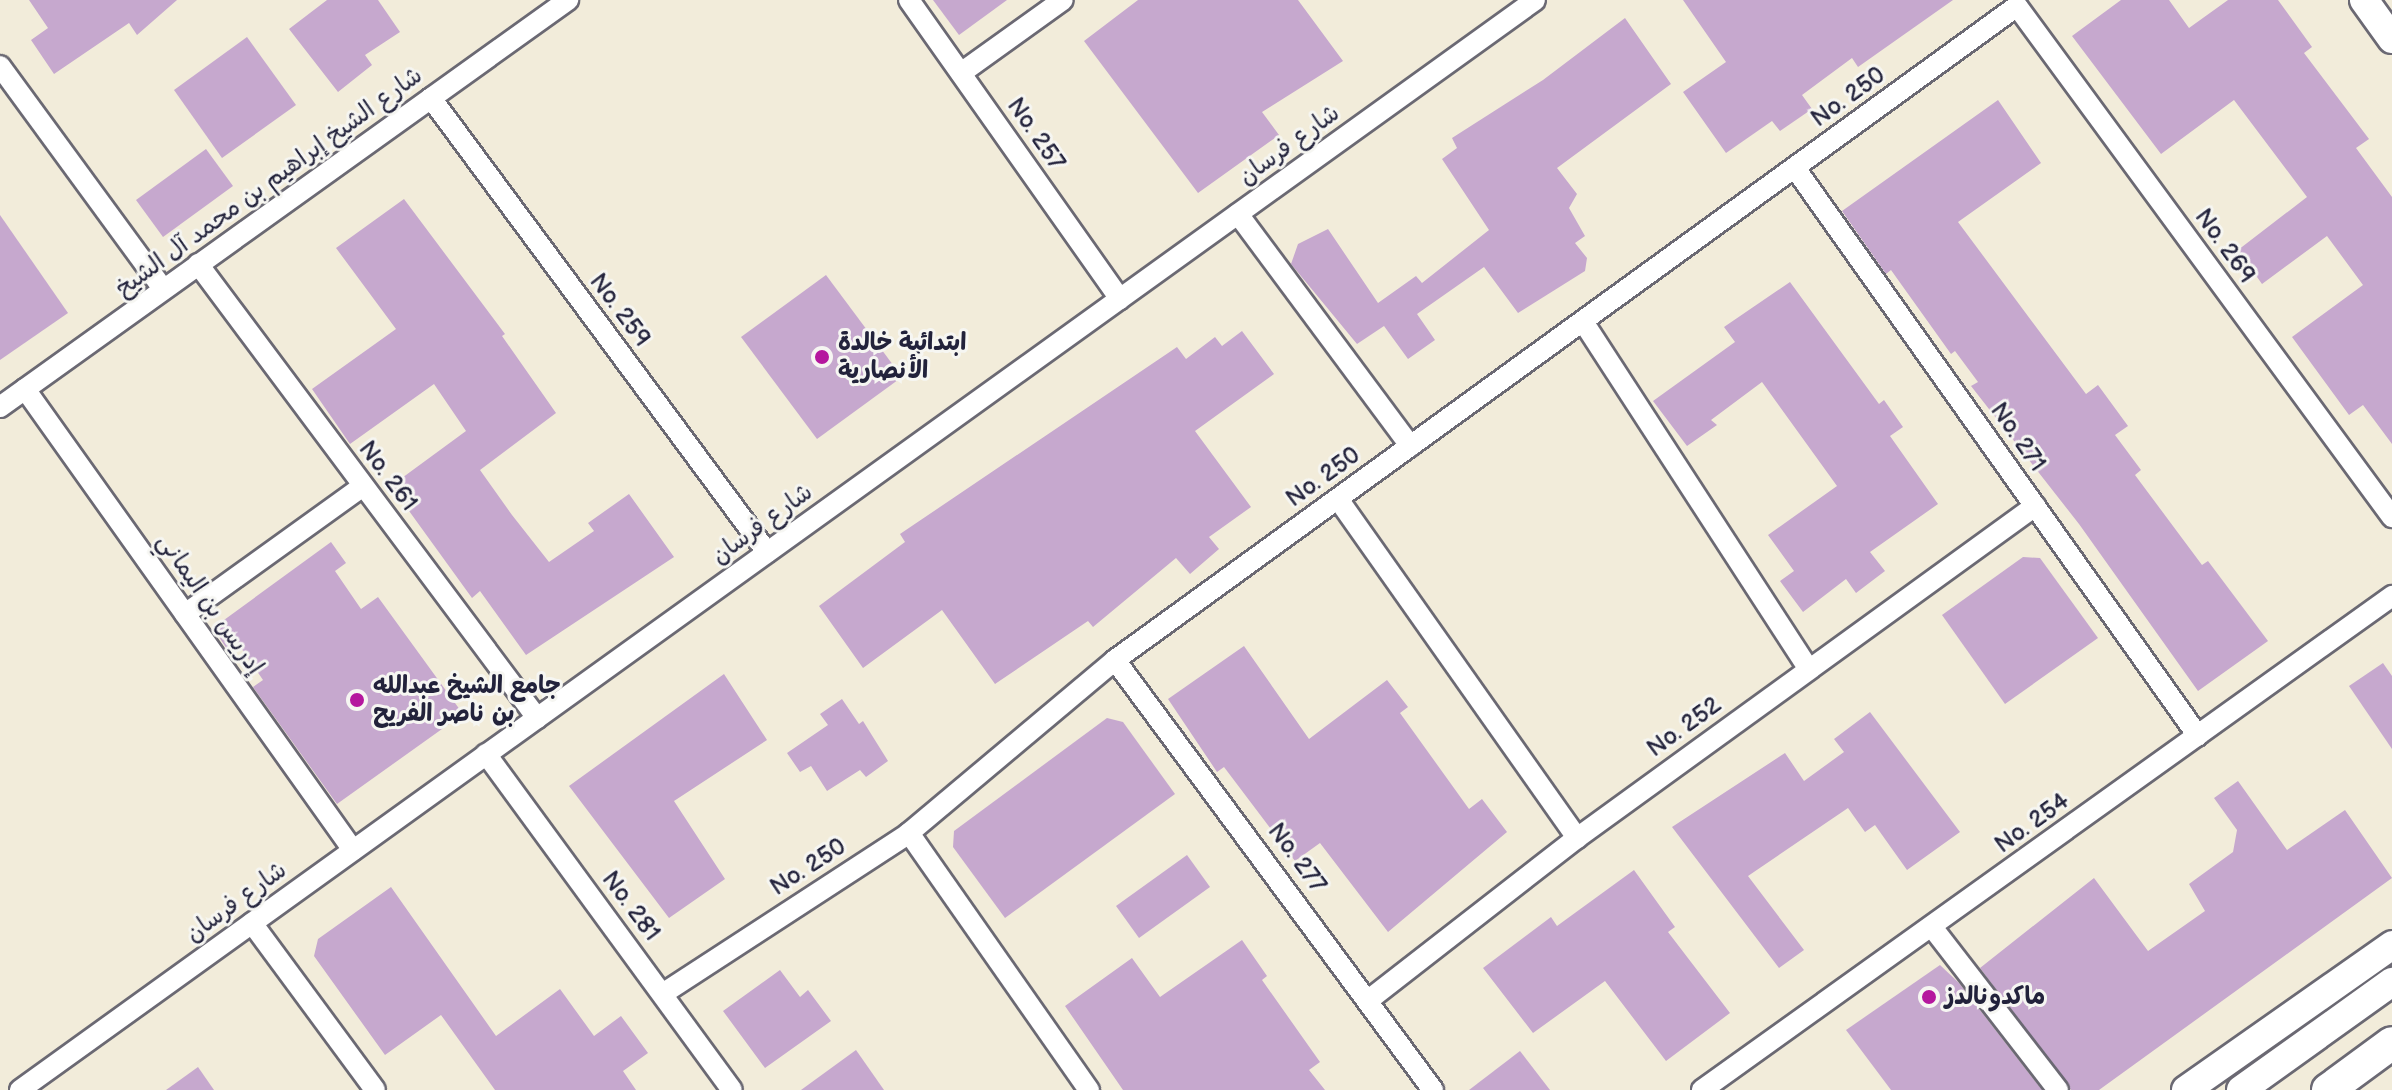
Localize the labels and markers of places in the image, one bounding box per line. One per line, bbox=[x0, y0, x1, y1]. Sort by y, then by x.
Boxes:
place label: ابتدائية خالدة الأنصارية bbox=[838, 329, 966, 385]
marker: ابتدائية خالدة الأنصارية bbox=[813, 348, 831, 366]
place label: جامع الشيخ عبدالله بن ناصر الفريح bbox=[373, 672, 561, 728]
marker: جامع الشيخ عبدالله بن ناصر الفريح bbox=[348, 691, 366, 709]
place label: ماكدونالدز bbox=[1945, 983, 2045, 1011]
marker: ماكدونالدز bbox=[1920, 988, 1938, 1006]

